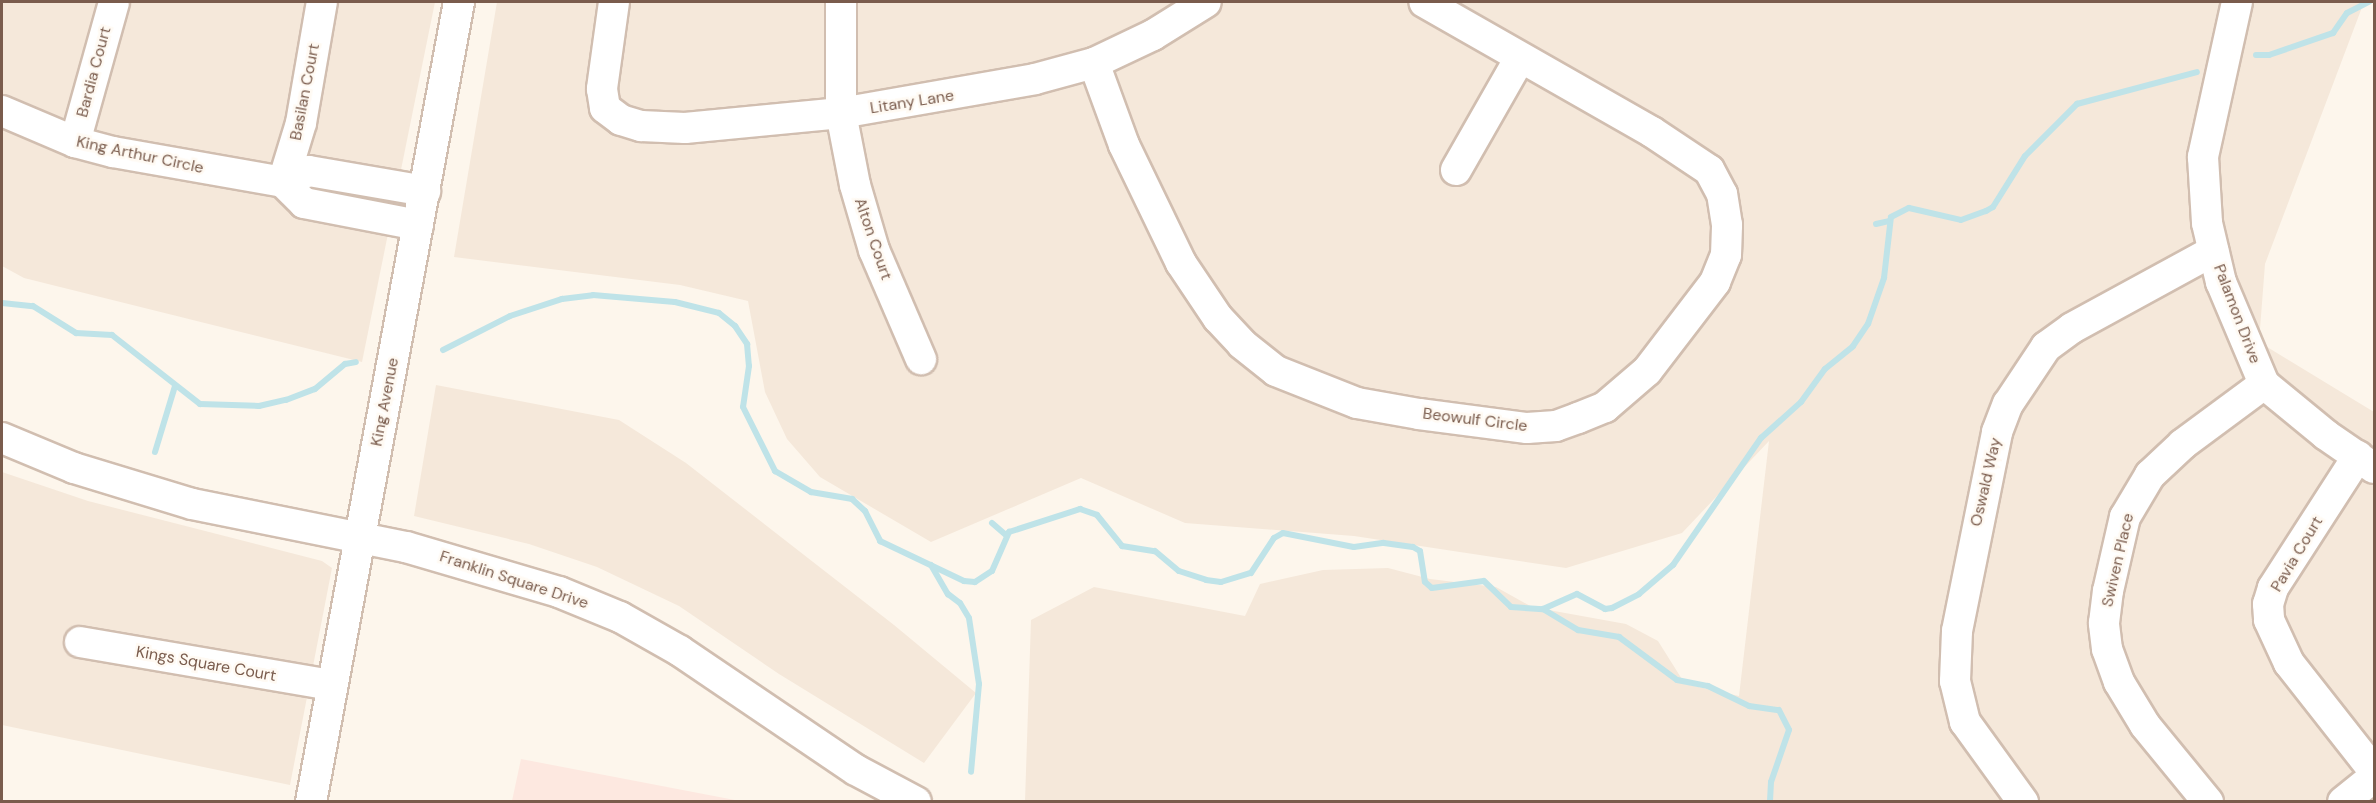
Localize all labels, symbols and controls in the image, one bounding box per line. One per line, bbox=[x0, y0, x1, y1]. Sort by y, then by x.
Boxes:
street label: Bardia Court bbox=[73, 25, 115, 119]
street label: Basilan Court bbox=[286, 42, 324, 142]
street label: Litany Lane bbox=[869, 86, 955, 118]
street label: King Arthur Circle bbox=[75, 132, 205, 178]
street label: Alton Court bbox=[850, 195, 896, 283]
street label: Palamon Drive bbox=[2209, 262, 2265, 366]
street label: King Avenue bbox=[367, 356, 403, 448]
street label: Beowulf Circle bbox=[1422, 404, 1528, 436]
street label: Oswald Way bbox=[1966, 436, 2006, 528]
street label: Swiven Place bbox=[2098, 511, 2138, 609]
street label: Pavia Court bbox=[2267, 513, 2327, 595]
street label: Franklin Square Drive bbox=[437, 547, 591, 613]
street label: Kings Square Court bbox=[134, 642, 278, 686]

